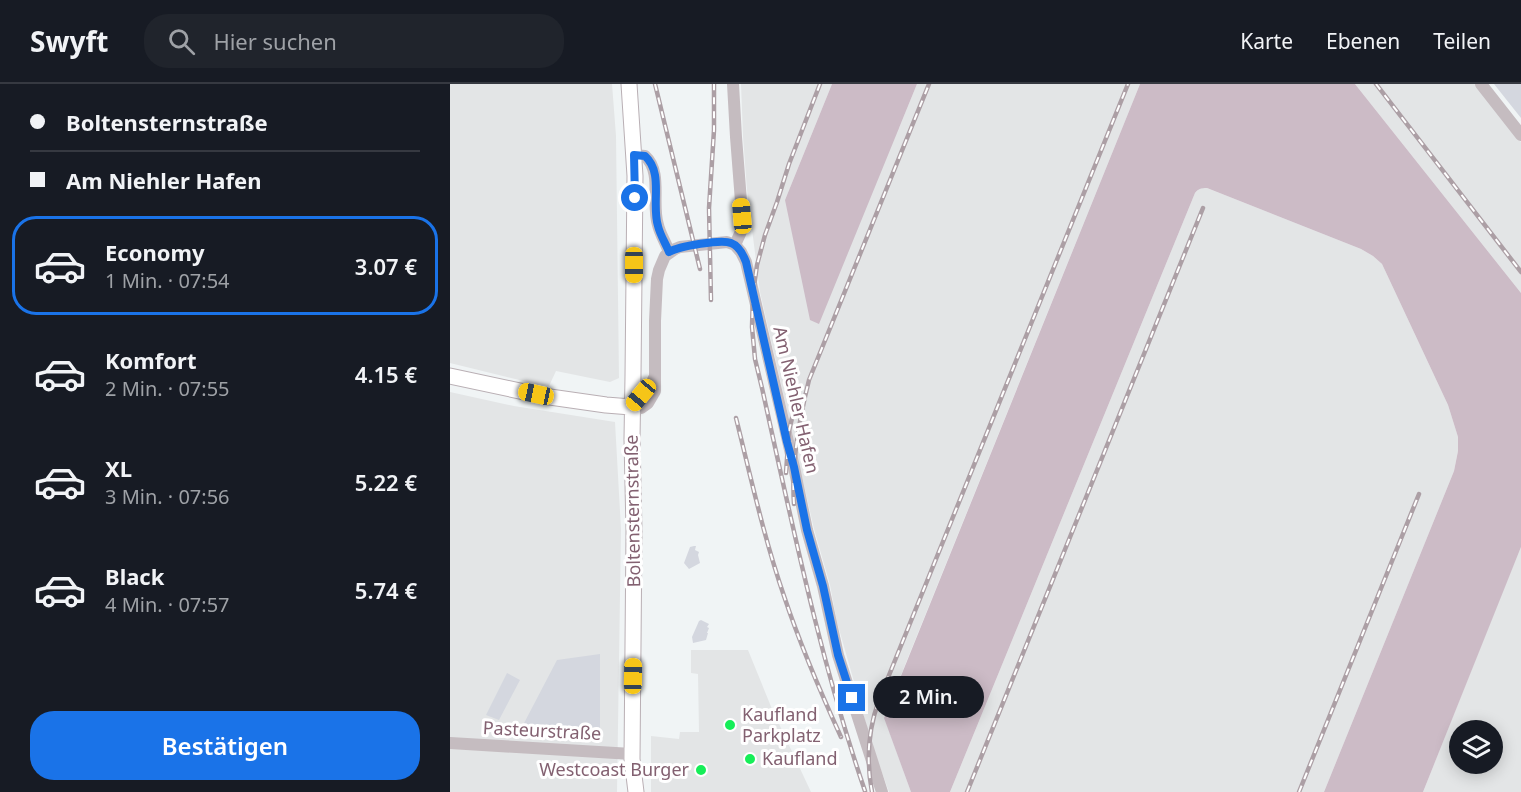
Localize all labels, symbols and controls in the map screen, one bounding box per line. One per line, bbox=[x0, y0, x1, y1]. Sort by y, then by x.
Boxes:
search box bbox=[144, 14, 564, 68]
text: Swyft bbox=[30, 22, 108, 60]
icon: search bbox=[165, 25, 198, 58]
text: Hier suchen bbox=[213, 26, 337, 56]
text: Karte bbox=[1240, 27, 1293, 55]
text: Ebenen bbox=[1326, 27, 1400, 55]
text: Teilen bbox=[1433, 27, 1491, 55]
text: Boltensternstraße bbox=[66, 107, 268, 137]
text: Am Niehler Hafen bbox=[66, 165, 262, 195]
route start bbox=[621, 184, 648, 211]
car bbox=[731, 197, 753, 235]
text: Economy bbox=[105, 237, 204, 267]
icon: car bbox=[33, 239, 87, 293]
car bbox=[625, 247, 643, 283]
text: 3.07 € bbox=[355, 251, 417, 281]
text: 1 Min. · 07:54 bbox=[105, 267, 230, 294]
street label: Am Niehler Hafen bbox=[768, 324, 826, 476]
text: Komfort bbox=[105, 345, 196, 375]
icon: car bbox=[33, 347, 87, 401]
text: 4.15 € bbox=[355, 359, 417, 389]
text: 2 Min. · 07:55 bbox=[105, 375, 230, 402]
car bbox=[623, 375, 659, 415]
car bbox=[517, 381, 555, 407]
street label: Boltensternstraße bbox=[619, 434, 645, 588]
text: XL bbox=[105, 453, 132, 483]
icon: car bbox=[33, 455, 87, 509]
text: 5.22 € bbox=[355, 467, 417, 497]
text: 3 Min. · 07:56 bbox=[105, 483, 230, 510]
text: Black bbox=[105, 561, 164, 591]
icon: car bbox=[33, 563, 87, 617]
text: 5.74 € bbox=[355, 575, 417, 605]
text: 4 Min. · 07:57 bbox=[105, 591, 230, 618]
car bbox=[624, 658, 642, 694]
callout: 2 Min. bbox=[873, 677, 984, 719]
text: 2 Min. bbox=[899, 683, 958, 710]
route end bbox=[838, 684, 865, 711]
place label: Kaufland Parkplatz bbox=[742, 702, 821, 747]
button: Bestätigen bbox=[30, 711, 420, 780]
street label: Pasteurstraße bbox=[482, 715, 602, 745]
marker: Kaufland Parkplatz bbox=[723, 718, 737, 732]
map controls bbox=[1449, 720, 1503, 774]
button: layers bbox=[1449, 720, 1503, 774]
place label: Kaufland bbox=[762, 746, 838, 770]
marker: Kaufland bbox=[743, 752, 757, 766]
place label: Westcoast Burger bbox=[539, 757, 690, 781]
marker: Westcoast Burger bbox=[694, 763, 708, 777]

